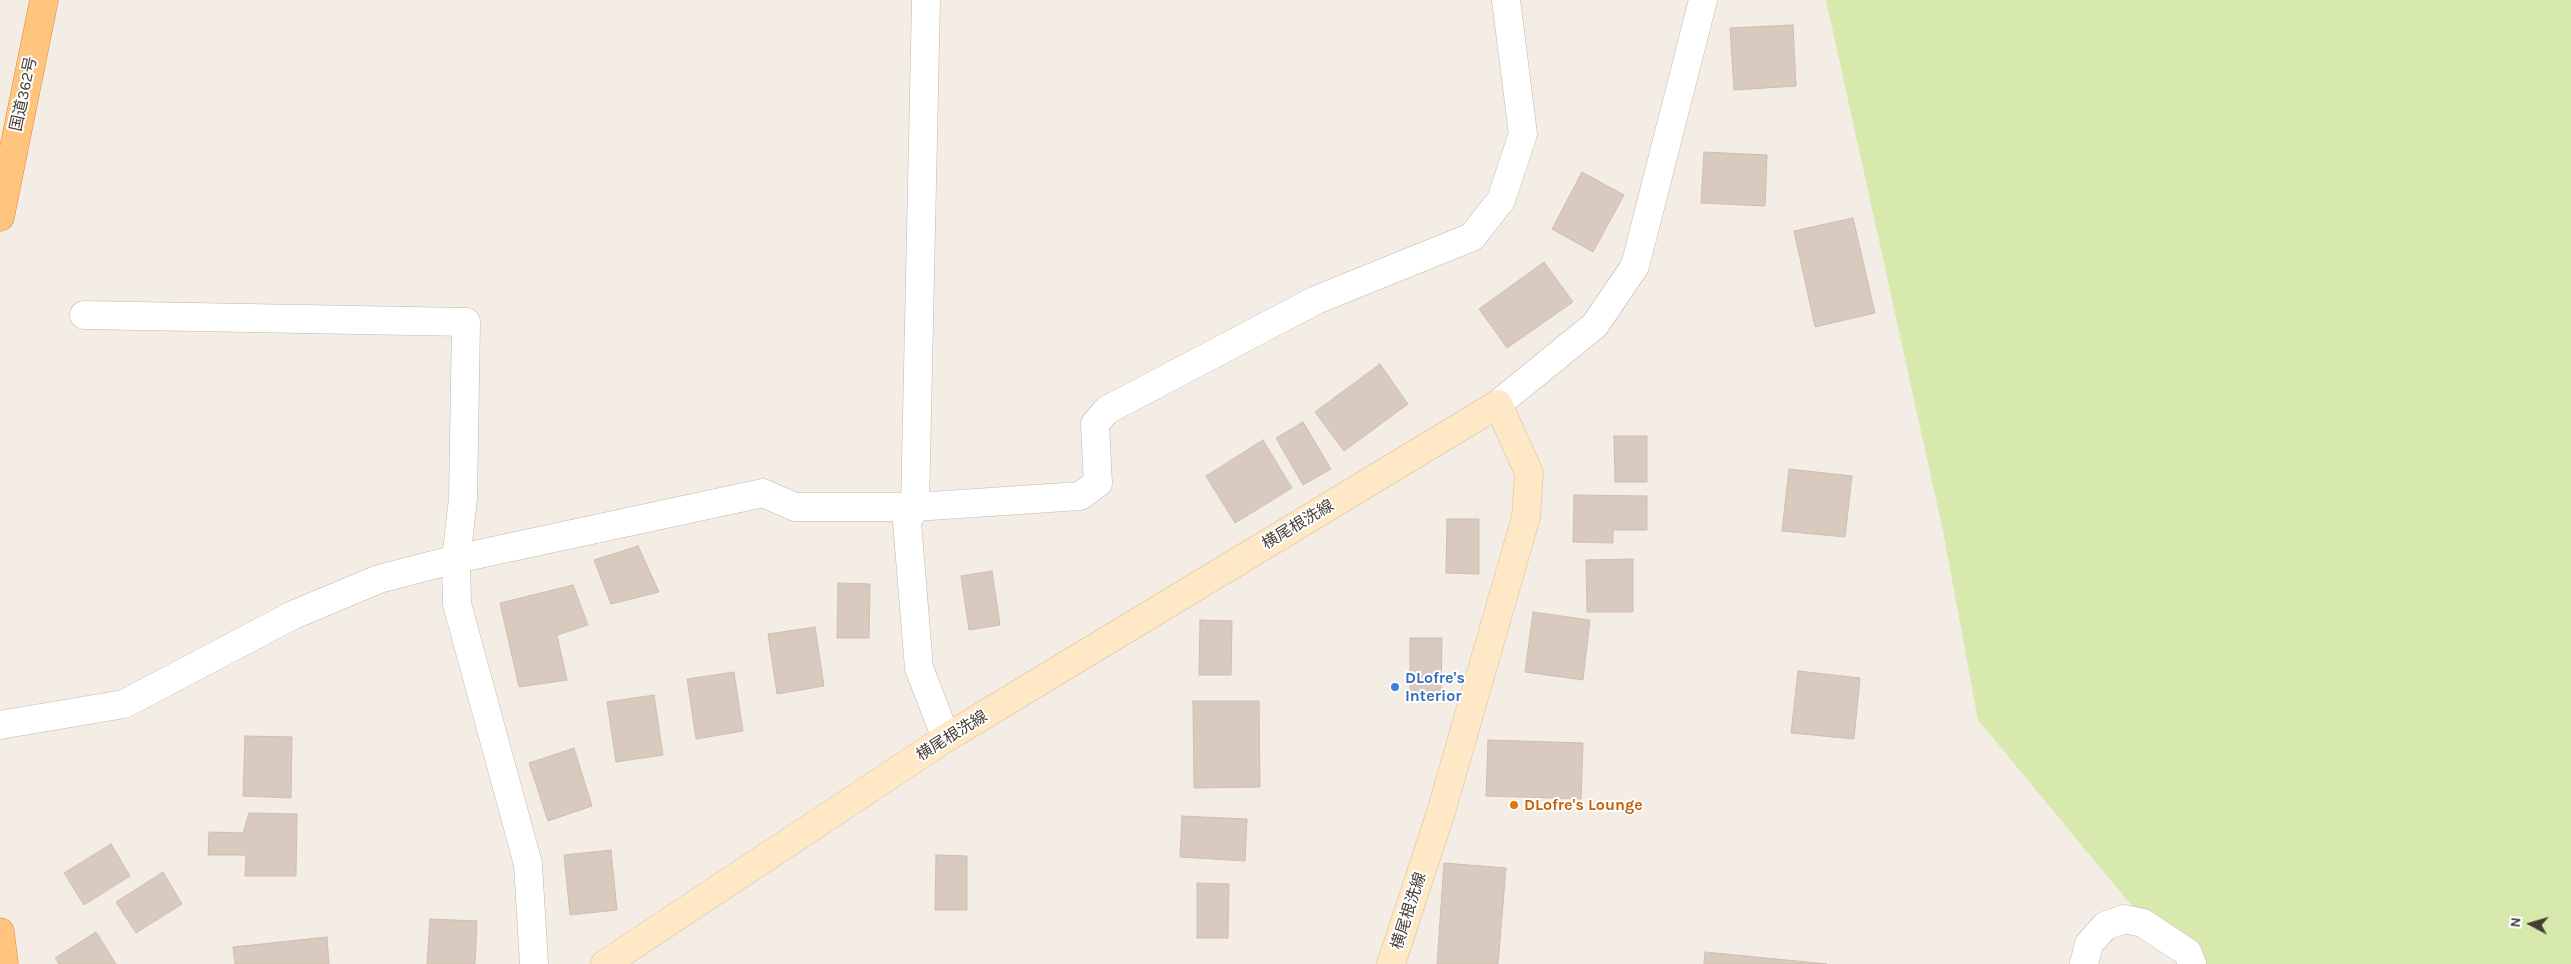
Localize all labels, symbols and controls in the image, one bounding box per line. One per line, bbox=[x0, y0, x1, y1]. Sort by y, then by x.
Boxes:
street label: 国道362号 bbox=[7, 55, 41, 133]
street label: 横尾根洗線 bbox=[1259, 496, 1337, 554]
place label: DLofre's Interior bbox=[1405, 668, 1465, 706]
marker: DLofre's Interior bbox=[1389, 681, 1401, 693]
street label: 横尾根洗線 bbox=[913, 707, 991, 765]
place label: DLofre's Lounge bbox=[1524, 795, 1643, 815]
marker: DLofre's Lounge bbox=[1508, 799, 1520, 811]
street label: 横尾根洗線 bbox=[1388, 870, 1430, 952]
north arrow bbox=[2506, 899, 2556, 949]
text: N bbox=[2507, 917, 2525, 928]

